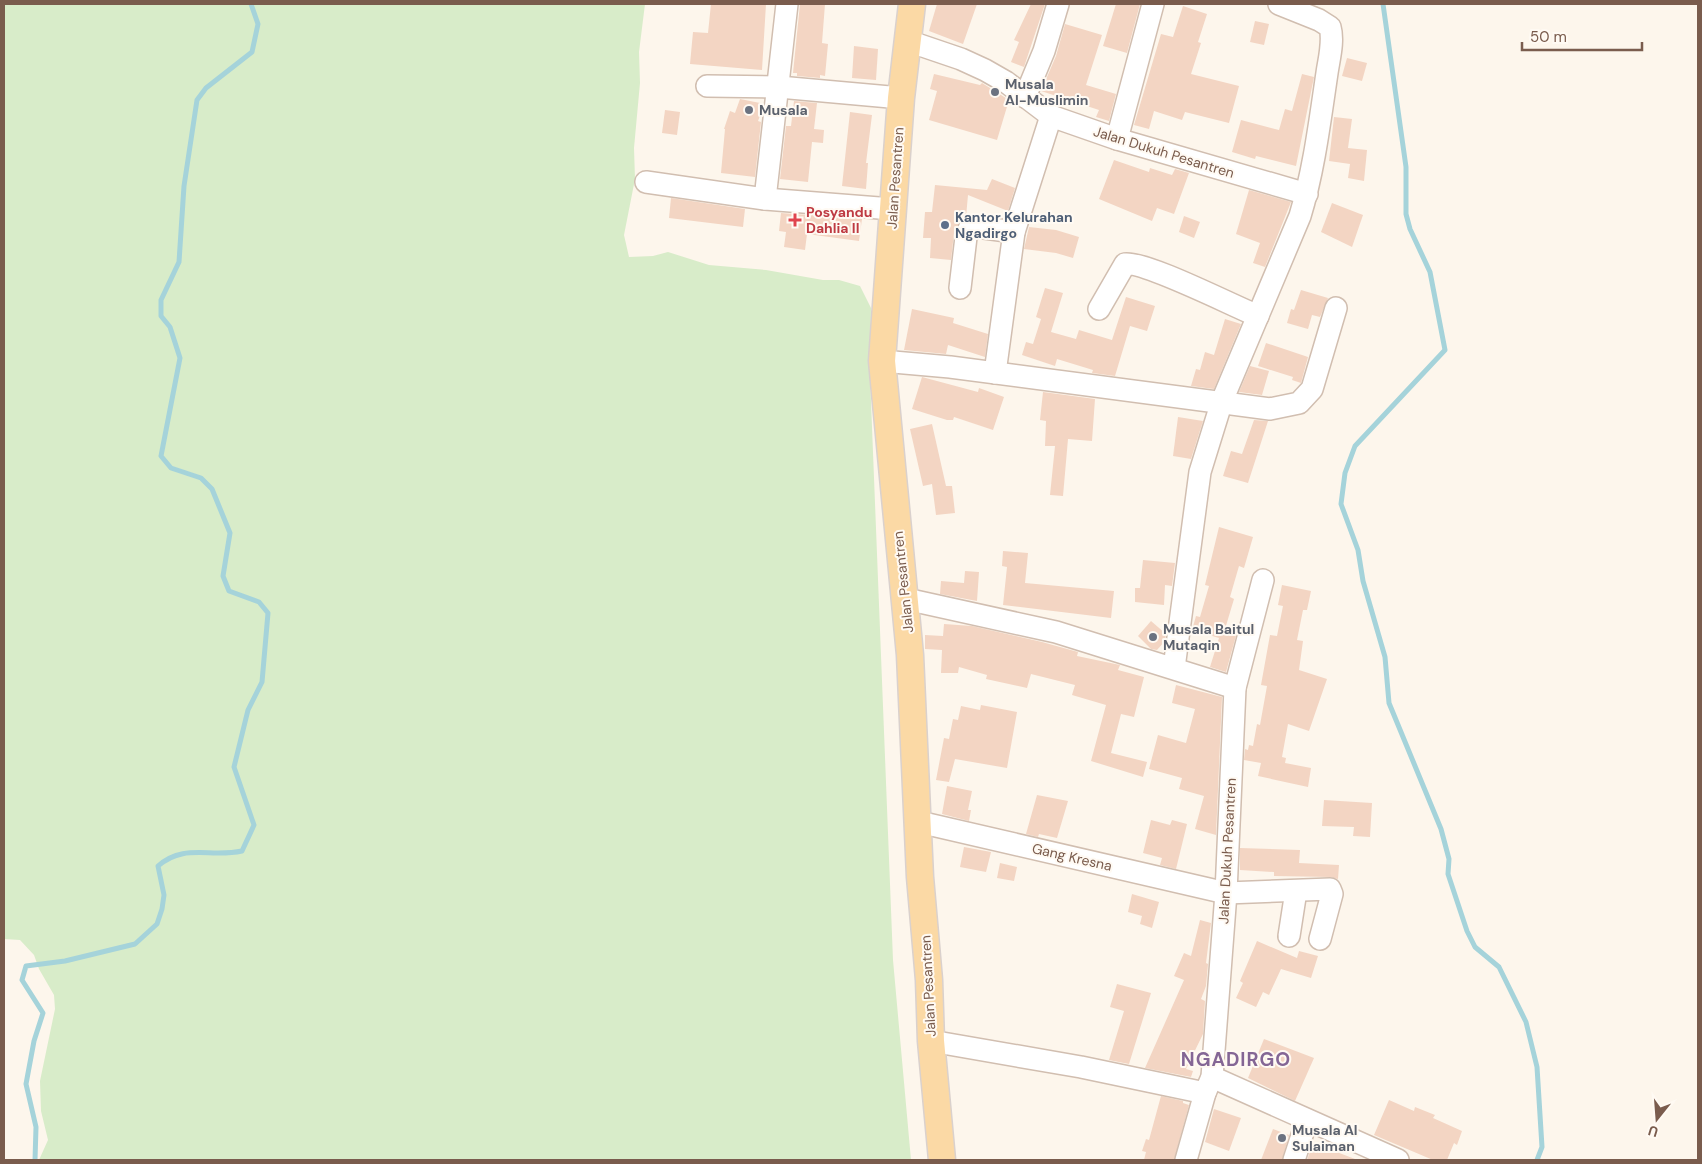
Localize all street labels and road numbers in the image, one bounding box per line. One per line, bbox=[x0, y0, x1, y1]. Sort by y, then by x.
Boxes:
street label: Jalan Dukuh Pesantren bbox=[1091, 122, 1237, 182]
street label: Jalan Pesantren bbox=[882, 127, 908, 229]
street label: Jalan Pesantren bbox=[889, 530, 917, 634]
street label: Jalan Dukuh Pesantren bbox=[1214, 777, 1240, 925]
street label: Gang Kresna bbox=[1030, 839, 1114, 875]
street label: Jalan Pesantren bbox=[916, 935, 940, 1037]

